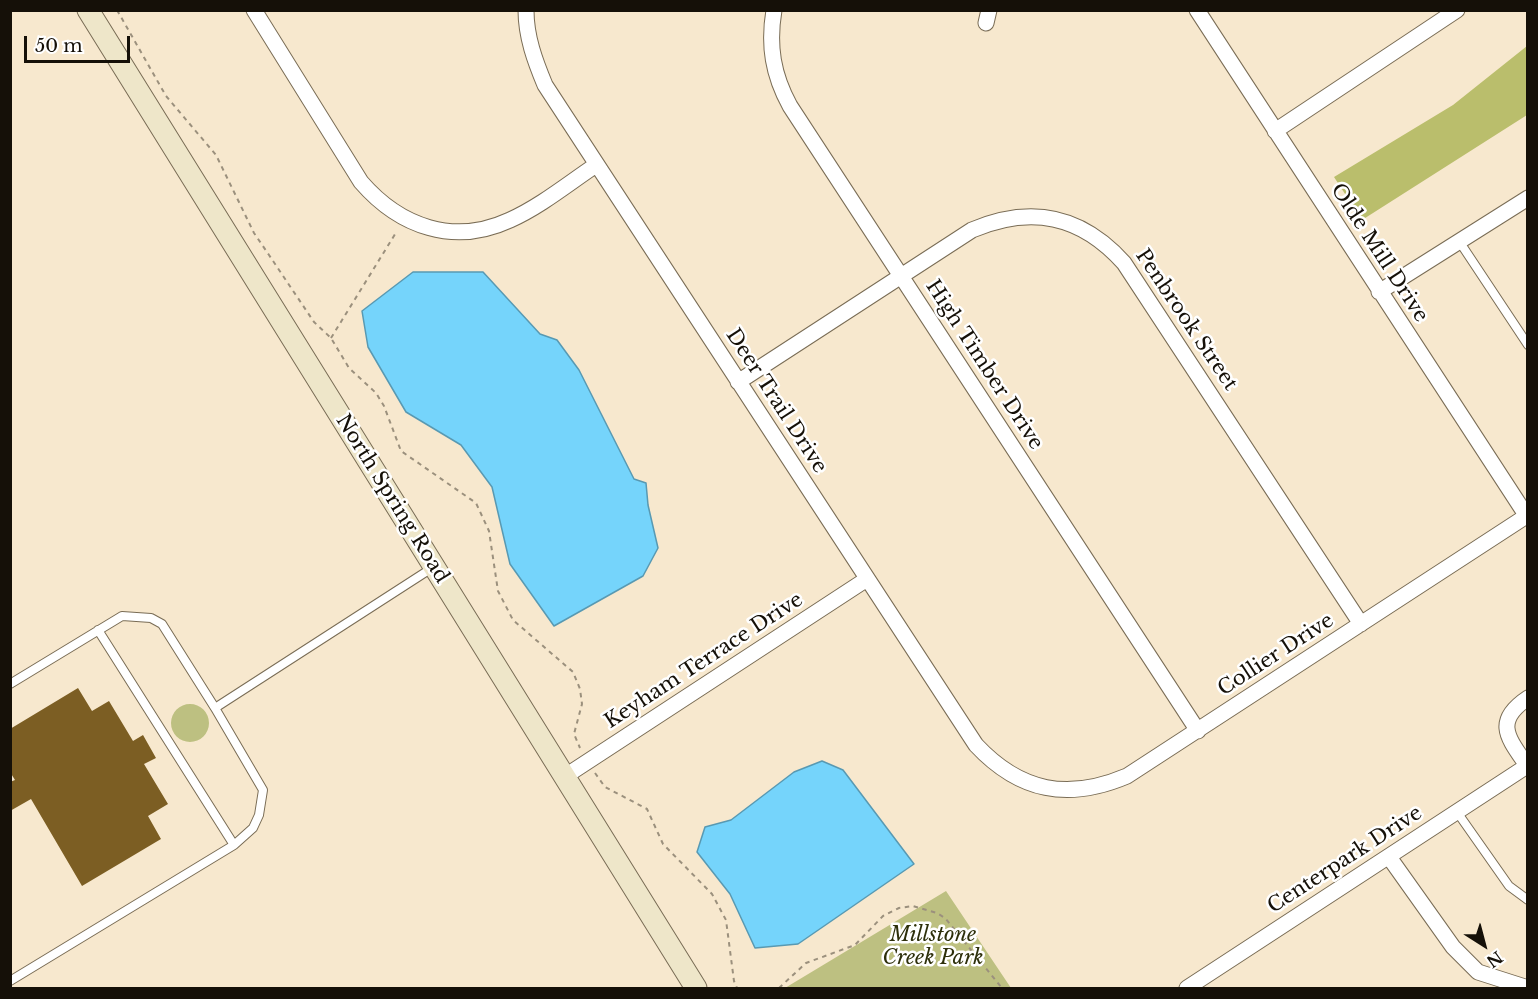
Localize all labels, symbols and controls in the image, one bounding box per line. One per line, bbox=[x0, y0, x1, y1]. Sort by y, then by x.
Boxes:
scale bar bbox=[27, 24, 134, 62]
text: 50 m bbox=[35, 35, 83, 57]
street label: Olde Mill Drive bbox=[1325, 179, 1433, 327]
street label: Penbrook Street bbox=[1130, 245, 1242, 395]
street label: High Timber Drive bbox=[920, 276, 1048, 454]
street label: Deer Trail Drive bbox=[720, 324, 832, 478]
street label: North Spring Road bbox=[330, 410, 454, 588]
street label: Keyham Terrace Drive bbox=[600, 588, 808, 734]
street label: Collier Drive bbox=[1214, 609, 1338, 701]
street label: Centerpark Drive bbox=[1263, 801, 1427, 919]
north arrow bbox=[1454, 915, 1514, 975]
park label: Millstone Creek Park bbox=[882, 923, 984, 970]
text: N bbox=[1483, 947, 1507, 972]

